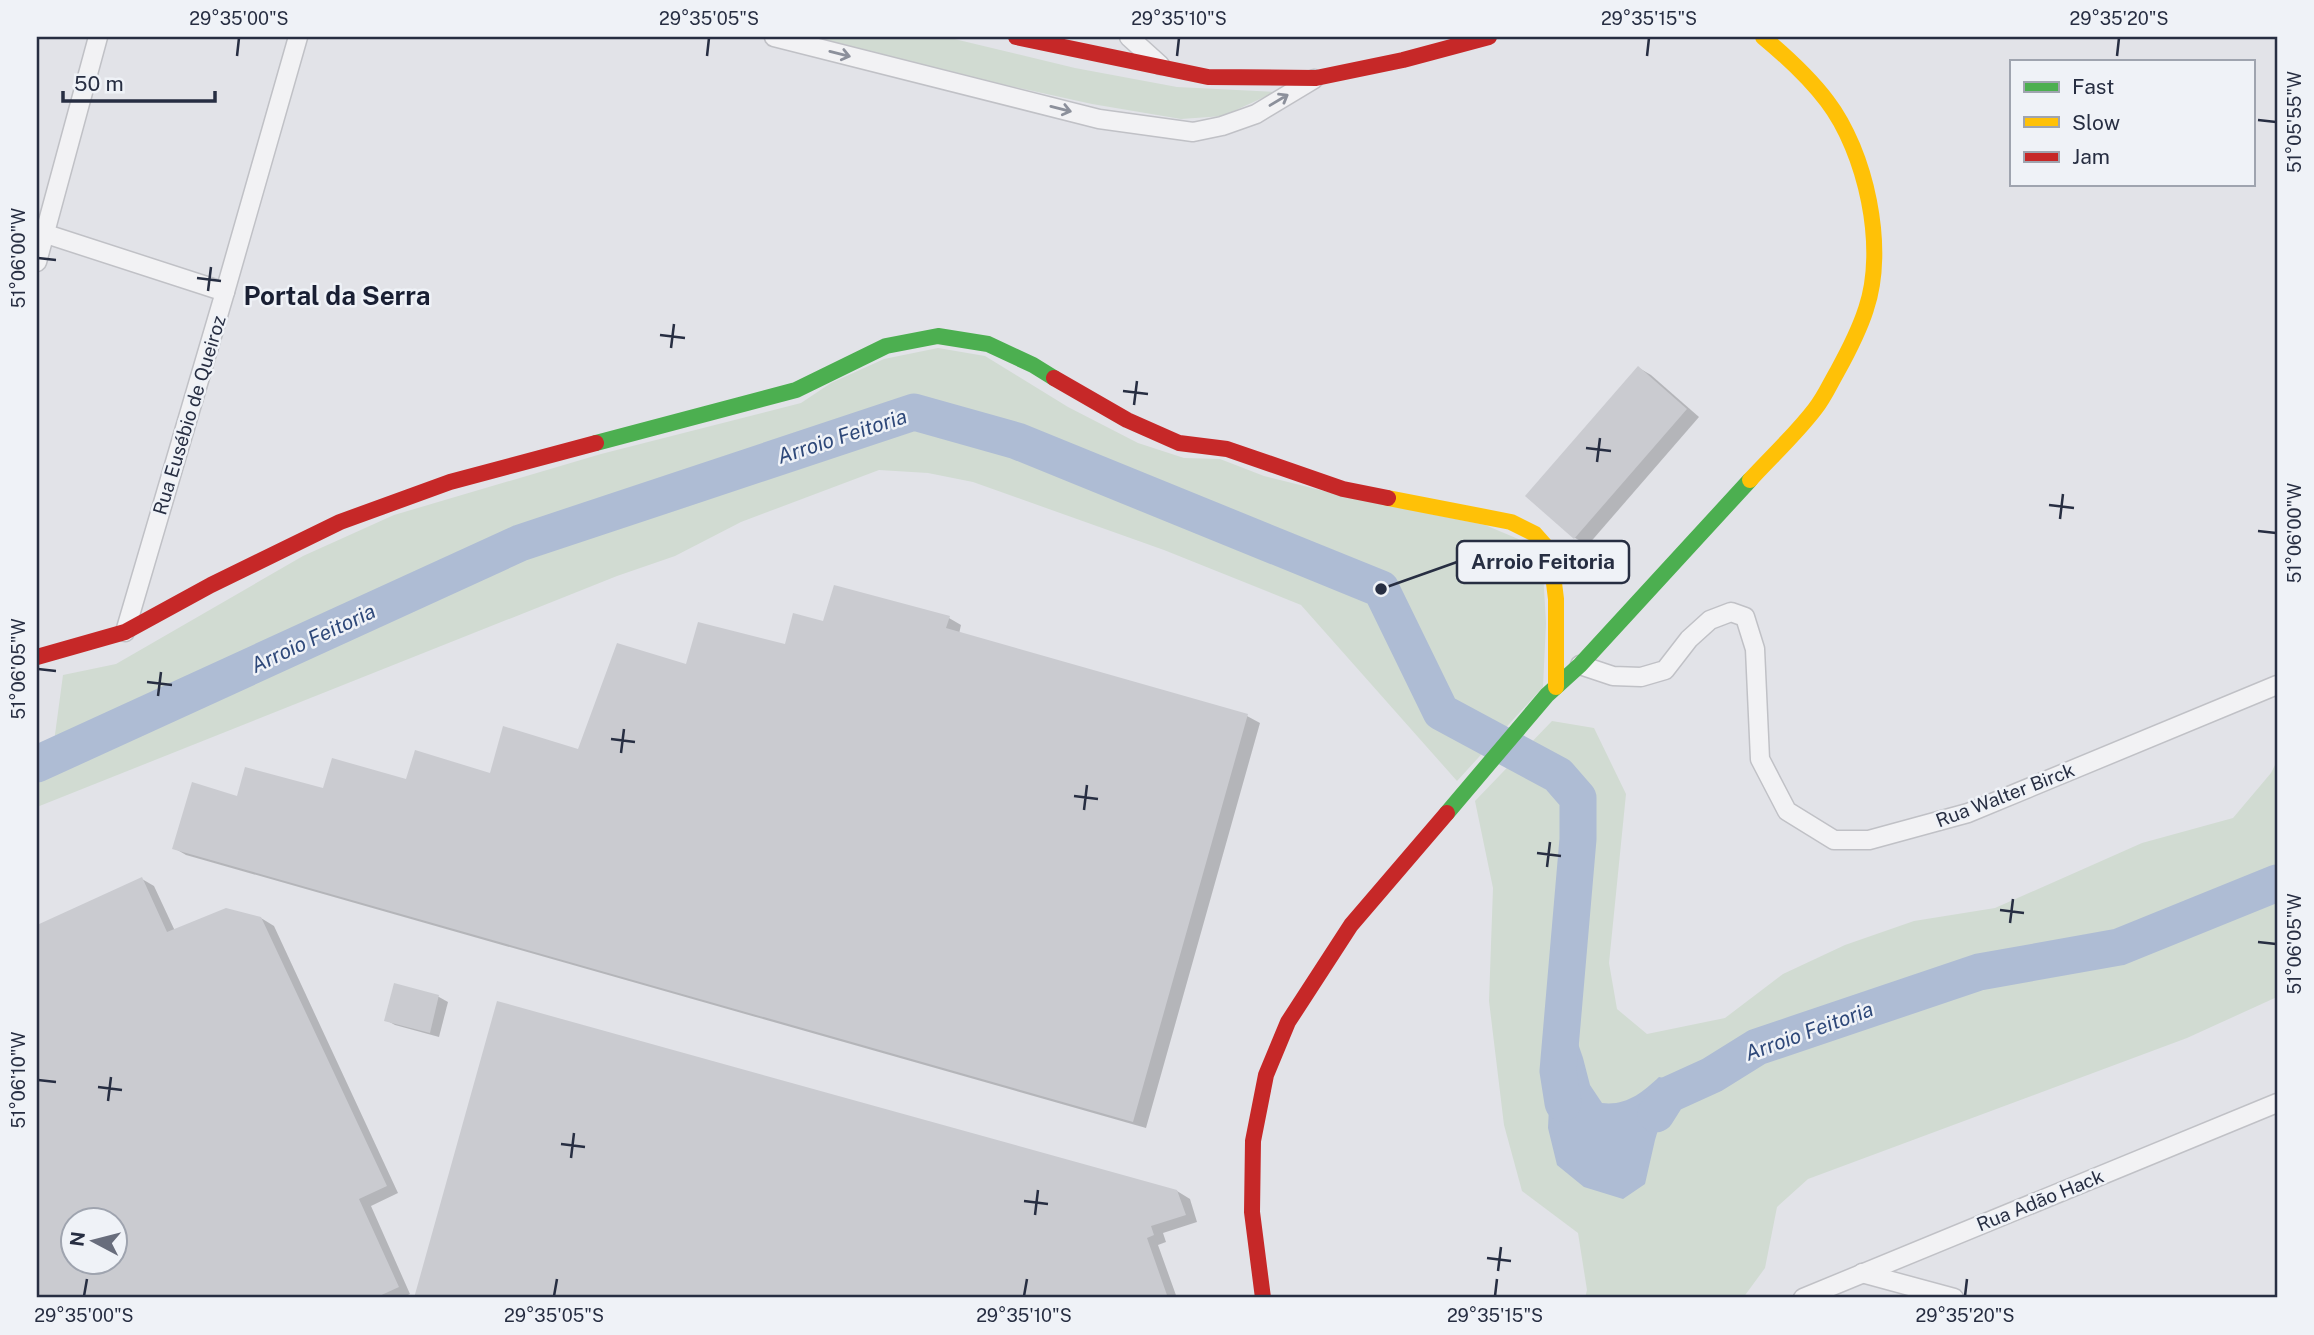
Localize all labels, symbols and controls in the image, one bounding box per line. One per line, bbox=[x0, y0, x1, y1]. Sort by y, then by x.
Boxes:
text: 29°35'00"S bbox=[189, 8, 289, 29]
text: 29°35'05"S bbox=[659, 8, 759, 29]
text: 29°35'10"S bbox=[1131, 8, 1227, 29]
text: 29°35'15"S bbox=[1601, 8, 1697, 29]
text: 29°35'20"S bbox=[2069, 8, 2169, 29]
one-way arrow bbox=[828, 48, 851, 61]
scale bar bbox=[63, 60, 215, 104]
legend bbox=[2010, 60, 2254, 186]
text: 50 m bbox=[74, 71, 124, 96]
text: 51°05'55"W bbox=[2284, 71, 2305, 173]
text: Fast bbox=[2072, 74, 2114, 99]
one-way arrow bbox=[1269, 93, 1289, 107]
one-way arrow bbox=[1049, 103, 1071, 116]
text: Slow bbox=[2072, 110, 2120, 135]
text: Jam bbox=[2072, 144, 2110, 169]
text: 51°06'00"W bbox=[8, 208, 29, 308]
district label: Portal da Serra bbox=[244, 280, 430, 311]
street label: Rua Eusébio de Queiroz bbox=[148, 313, 230, 517]
water label: Arroio Feitoria bbox=[774, 403, 910, 469]
text: 51°06'00"W bbox=[2284, 483, 2305, 583]
callout: Arroio Feitoria bbox=[1457, 541, 1629, 583]
text: Arroio Feitoria bbox=[1471, 549, 1615, 574]
water label: Arroio Feitoria bbox=[247, 598, 379, 678]
text: 51°06'05"W bbox=[8, 618, 29, 720]
street label: Rua Walter Birck bbox=[1932, 758, 2078, 832]
text: 51°06'05"W bbox=[2284, 893, 2305, 995]
water label: Arroio Feitoria bbox=[1742, 996, 1876, 1066]
text: 51°06'10"W bbox=[8, 1032, 29, 1128]
street label: Rua Adão Hack bbox=[1973, 1164, 2107, 1235]
north arrow bbox=[60, 1206, 130, 1276]
text: N bbox=[65, 1230, 89, 1248]
text: 29°35'00"S bbox=[34, 1305, 134, 1326]
text: 29°35'05"S bbox=[504, 1305, 604, 1326]
text: 29°35'10"S bbox=[976, 1305, 1072, 1326]
text: 29°35'15"S bbox=[1447, 1305, 1543, 1326]
text: 29°35'20"S bbox=[1915, 1305, 2015, 1326]

